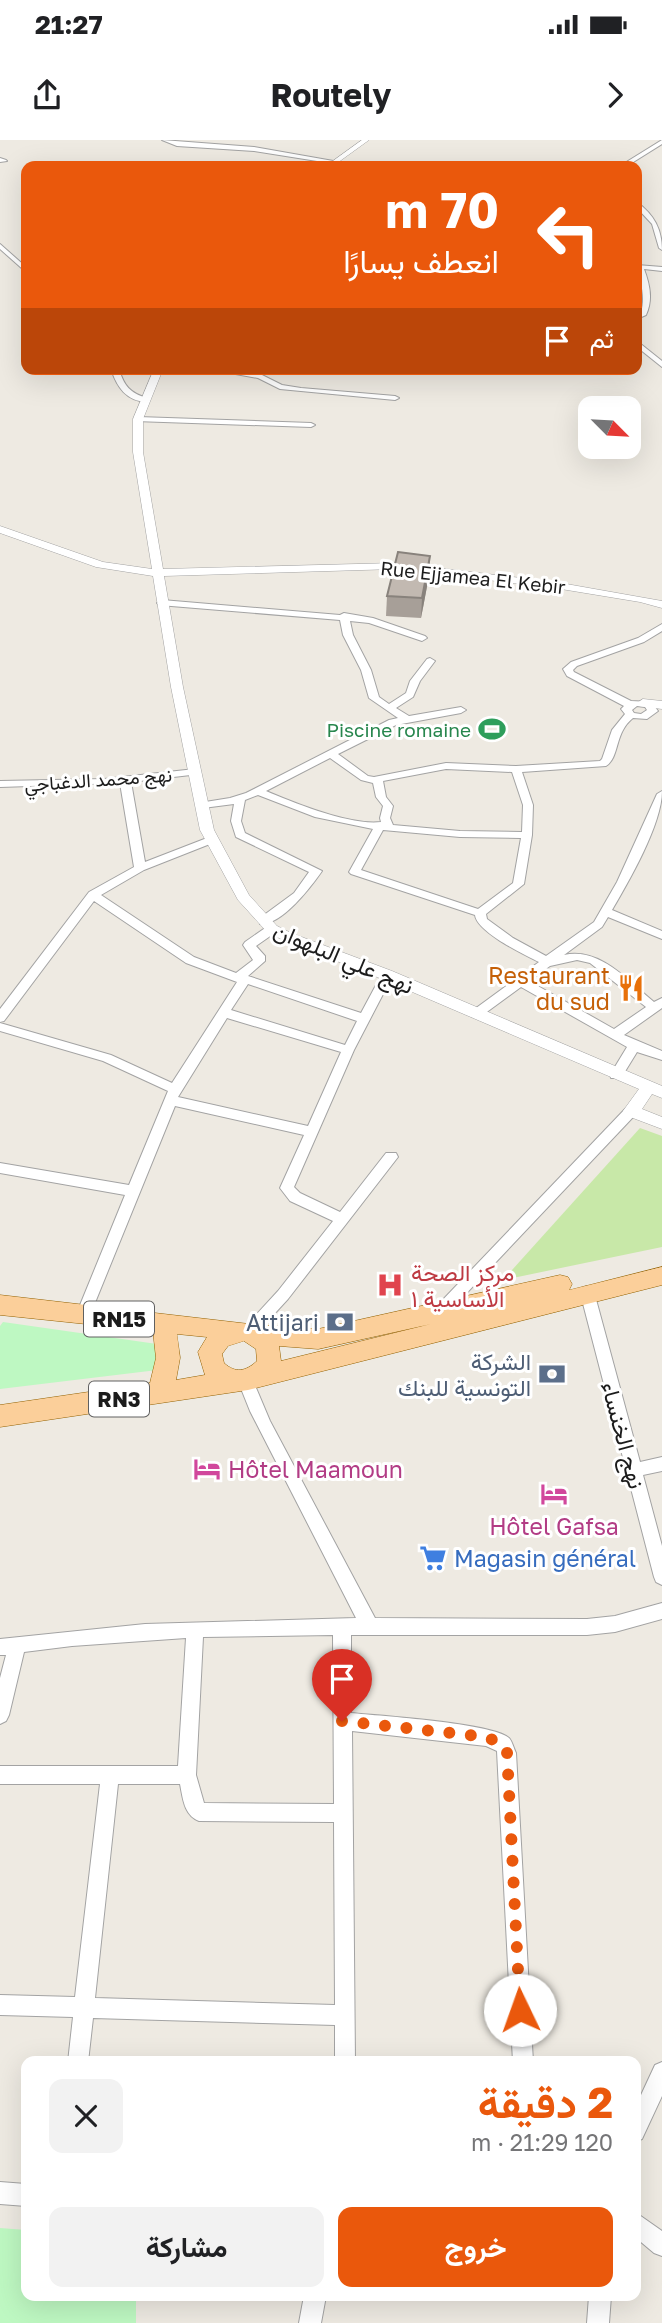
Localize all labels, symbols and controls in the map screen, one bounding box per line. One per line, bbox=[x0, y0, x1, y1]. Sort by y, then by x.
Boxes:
text: 21:27 bbox=[35, 9, 103, 40]
icon: share bbox=[28, 76, 66, 114]
text: Routely bbox=[271, 76, 391, 114]
icon: forward bbox=[596, 76, 634, 114]
text: 70 m bbox=[385, 180, 499, 239]
icon: left bbox=[523, 189, 614, 280]
text: انعطف يسارًا bbox=[343, 242, 499, 280]
icon: arrive bbox=[538, 322, 576, 360]
text: ثم bbox=[590, 323, 614, 354]
north arrow bbox=[578, 396, 640, 458]
map controls bbox=[578, 396, 641, 459]
street label: Rue Ejjamea El Kebir bbox=[379, 556, 567, 598]
sports icon: Piscine romaine bbox=[477, 714, 507, 744]
place label: Piscine romaine bbox=[327, 718, 471, 741]
street label: نهج محمد الدغباجي bbox=[23, 762, 173, 801]
street label: نهج علي البلهوان bbox=[267, 915, 418, 1005]
place label: Restaurant du sud bbox=[488, 961, 610, 1015]
restaurant icon: Restaurant du sud bbox=[616, 973, 646, 1003]
place label: مركز الصحة الأساسية ١ bbox=[411, 1258, 514, 1312]
hospital icon: مركز الصحة الأساسية ١ bbox=[375, 1270, 405, 1300]
road number: RN15 bbox=[84, 1302, 154, 1336]
bank icon: Attijari bbox=[325, 1307, 355, 1337]
place label: Attijari bbox=[246, 1308, 319, 1336]
place label: الشركة التونسية للبنك bbox=[398, 1347, 531, 1403]
bank icon: الشركة التونسية للبنك bbox=[537, 1359, 567, 1389]
street label: نهج الخنساء bbox=[593, 1378, 652, 1492]
road number: RN3 bbox=[89, 1382, 149, 1416]
hotel icon: Hôtel Maamoun bbox=[192, 1454, 222, 1484]
place label: Hôtel Maamoun bbox=[228, 1455, 403, 1483]
hotel icon: Hôtel Gafsa bbox=[539, 1479, 569, 1509]
place label: Hôtel Gafsa bbox=[489, 1512, 619, 1540]
supermarket icon: Magasin général bbox=[418, 1543, 448, 1573]
place label: Magasin général bbox=[454, 1544, 636, 1572]
pin bbox=[312, 1649, 372, 1721]
icon: arrive bbox=[323, 1660, 361, 1698]
position arrow bbox=[483, 1973, 557, 2047]
text: 2 دقيقة bbox=[478, 2077, 613, 2127]
button: close bbox=[49, 2079, 123, 2153]
text: 120 m · 21:29 bbox=[471, 2128, 613, 2156]
button: مشاركة bbox=[49, 2207, 324, 2287]
button: خروج bbox=[338, 2207, 613, 2287]

